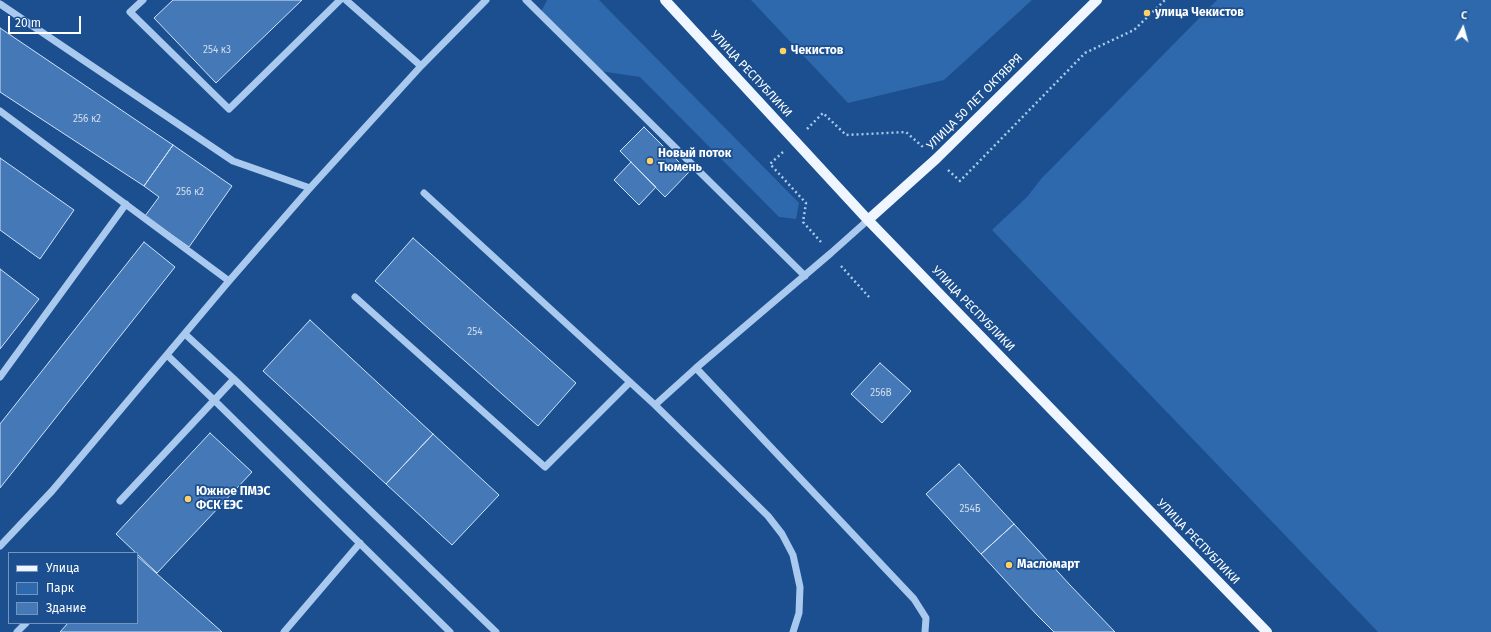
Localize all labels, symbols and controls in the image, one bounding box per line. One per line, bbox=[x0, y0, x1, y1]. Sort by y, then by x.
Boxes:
place label: улица Чекистов bbox=[1155, 6, 1244, 20]
scale bar bbox=[10, 8, 83, 34]
marker: улица Чекистов bbox=[1142, 8, 1152, 18]
north arrow bbox=[1443, 8, 1483, 48]
text: С bbox=[1460, 9, 1468, 22]
text: 20 m bbox=[15, 16, 41, 30]
street label: УЛИЦА РЕСПУБЛИКИ bbox=[707, 28, 795, 120]
house number: 254 к3 bbox=[203, 44, 231, 56]
place label: Чекистов bbox=[791, 44, 844, 58]
marker: Чекистов bbox=[778, 46, 788, 56]
street label: УЛИЦА 50 ЛЕТ ОКТЯБРЯ bbox=[924, 51, 1026, 153]
house number: 256 к2 bbox=[73, 113, 101, 125]
place label: Новый поток Тюмень bbox=[658, 147, 731, 175]
marker: Новый поток Тюмень bbox=[645, 156, 655, 166]
house number: 256 к2 bbox=[176, 186, 204, 198]
street label: УЛИЦА РЕСПУБЛИКИ bbox=[929, 263, 1017, 355]
house number: 254 bbox=[467, 326, 483, 338]
house number: 256В bbox=[870, 387, 892, 399]
place label: Южное ПМЭС ФСК ЕЭС bbox=[196, 485, 270, 513]
marker: Южное ПМЭС ФСК ЕЭС bbox=[183, 494, 193, 504]
street label: УЛИЦА РЕСПУБЛИКИ bbox=[1154, 496, 1242, 588]
house number: 254Б bbox=[959, 503, 981, 515]
legend bbox=[8, 552, 138, 624]
place label: Масломарт bbox=[1017, 558, 1080, 572]
marker: Масломарт bbox=[1004, 560, 1014, 570]
text: Улица bbox=[46, 561, 80, 575]
text: Парк bbox=[46, 581, 74, 595]
text: Здание bbox=[46, 601, 86, 615]

